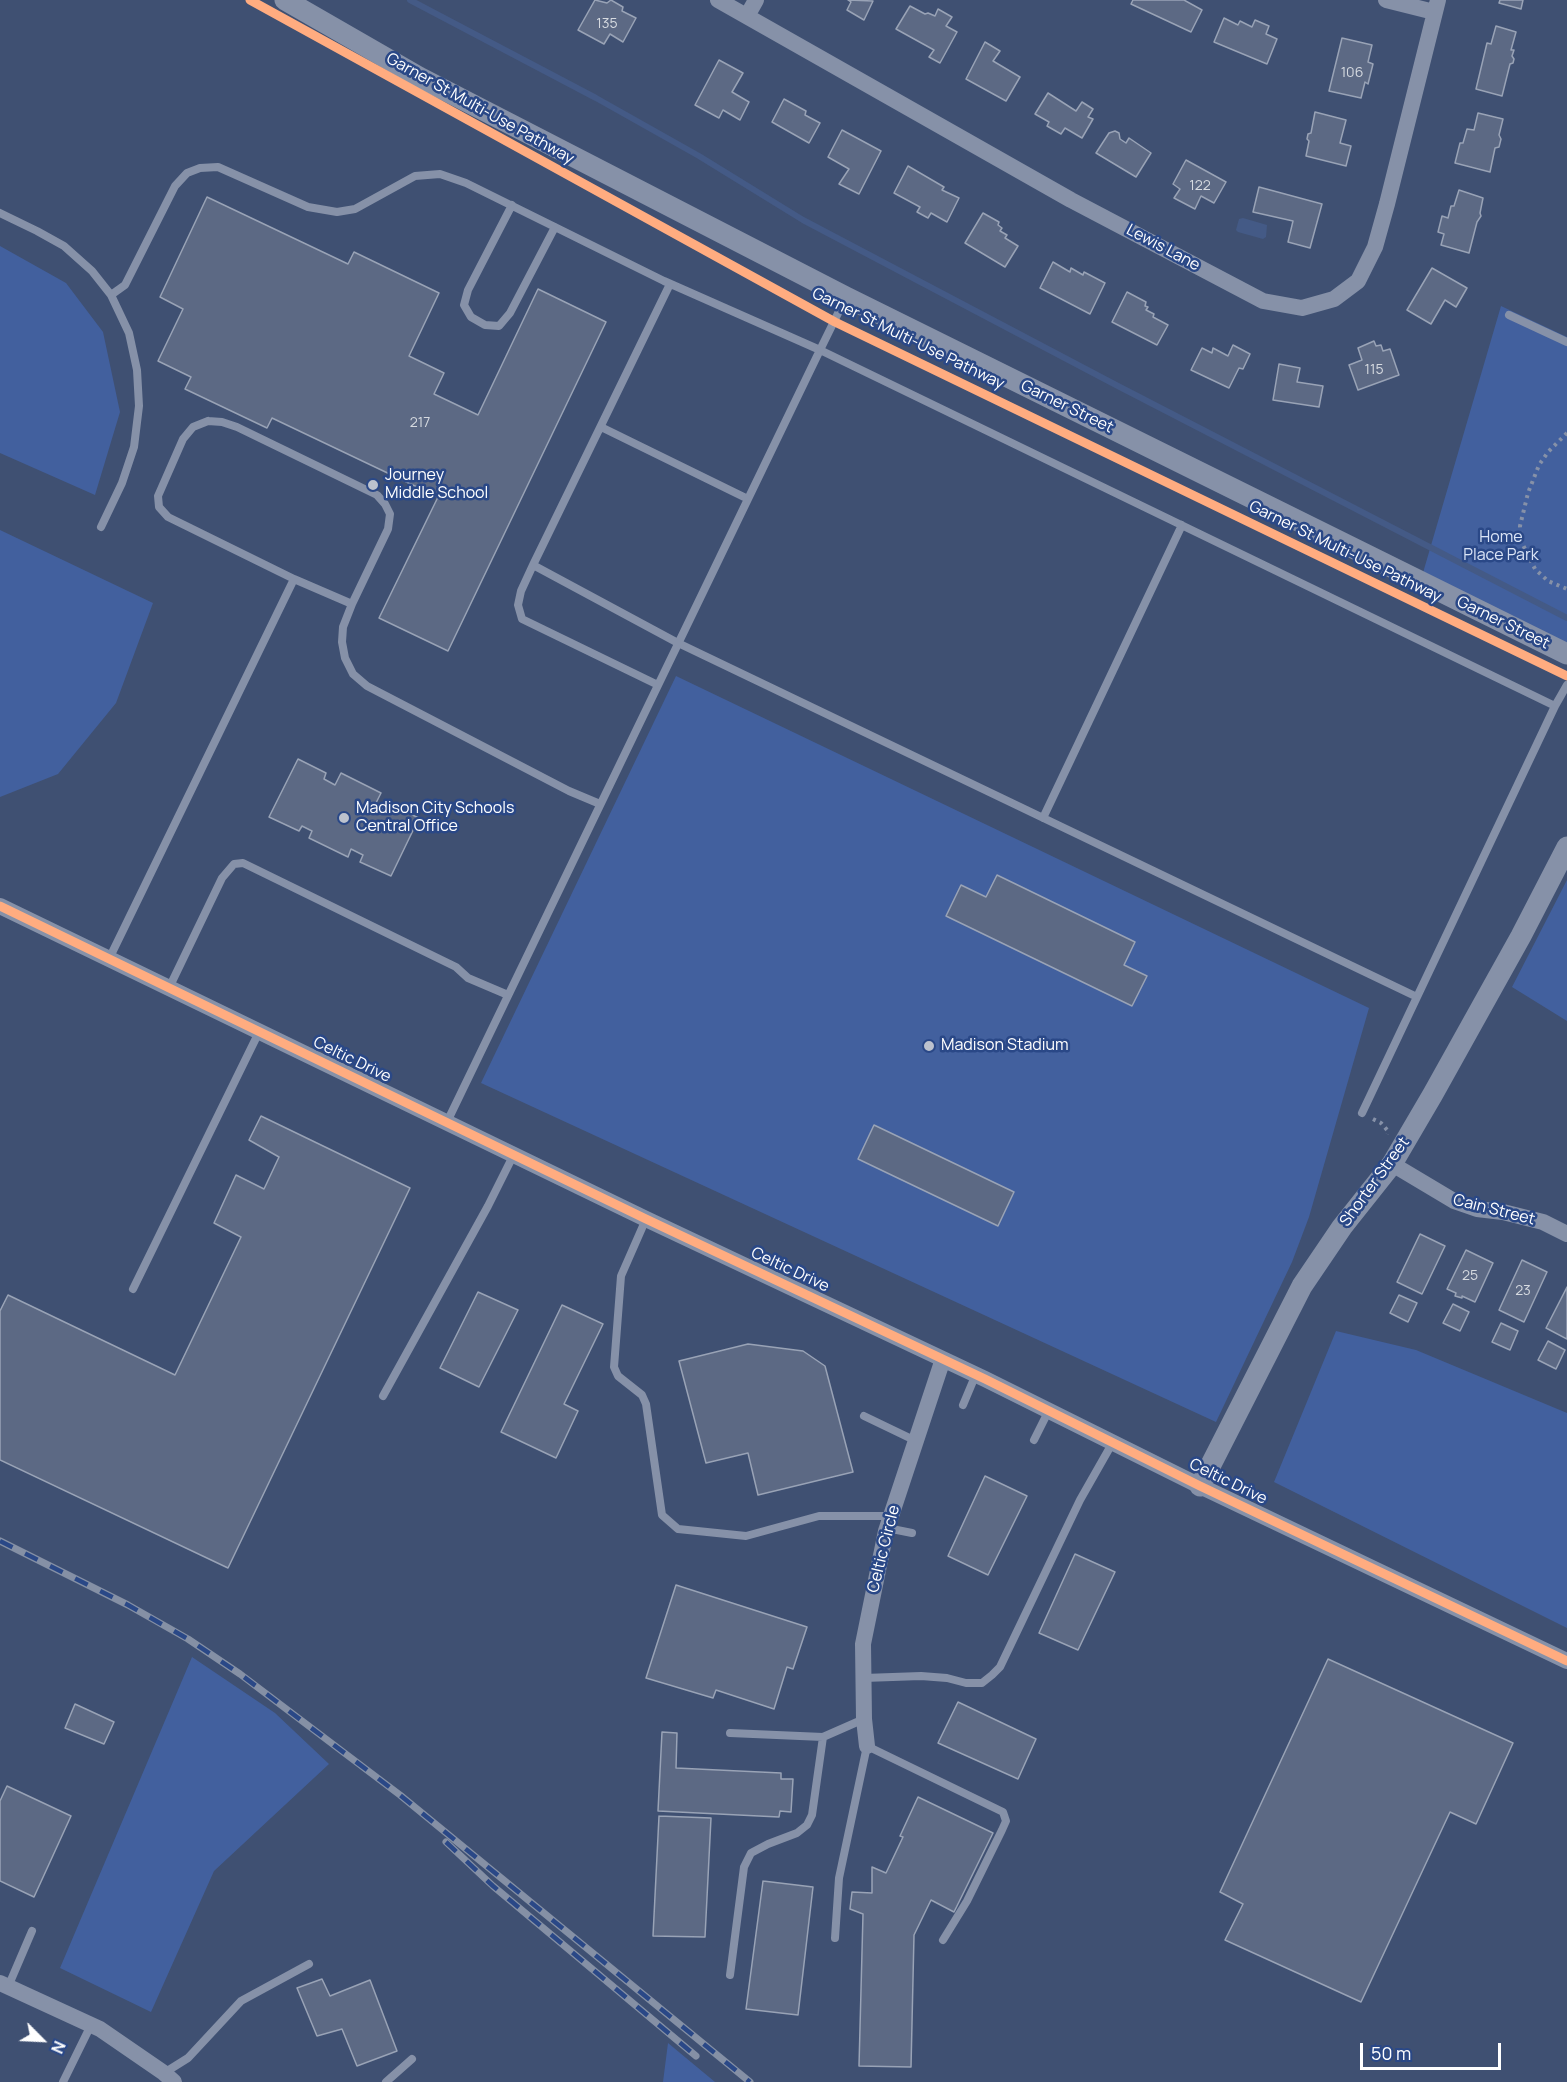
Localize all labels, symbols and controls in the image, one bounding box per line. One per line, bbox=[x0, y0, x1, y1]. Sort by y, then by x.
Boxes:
house number: 135 bbox=[596, 16, 618, 32]
street label: Garner St Multi-Use Pathway bbox=[383, 49, 577, 169]
house number: 106 bbox=[1341, 65, 1363, 81]
house number: 122 bbox=[1189, 178, 1211, 194]
street label: Lewis Lane bbox=[1123, 221, 1203, 275]
street label: Garner St Multi-Use Pathway bbox=[809, 284, 1007, 394]
house number: 115 bbox=[1364, 362, 1384, 378]
street label: Garner Street bbox=[1018, 376, 1116, 438]
house number: 217 bbox=[410, 415, 430, 431]
place label: Journey Middle School bbox=[385, 466, 488, 504]
marker: Journey Middle School bbox=[366, 478, 380, 492]
street label: Garner St Multi-Use Pathway bbox=[1246, 497, 1444, 607]
park label: Home Place Park bbox=[1463, 528, 1539, 566]
street label: Garner Street bbox=[1454, 592, 1552, 654]
place label: Madison City Schools Central Office bbox=[356, 799, 514, 837]
marker: Madison City Schools Central Office bbox=[337, 811, 351, 825]
street label: Celtic Drive bbox=[310, 1033, 394, 1087]
place label: Madison Stadium bbox=[941, 1036, 1069, 1056]
marker: Madison Stadium bbox=[922, 1039, 936, 1053]
street label: Shorter Street bbox=[1336, 1133, 1414, 1231]
street label: Cain Street bbox=[1451, 1191, 1537, 1229]
street label: Celtic Drive bbox=[748, 1244, 832, 1296]
house number: 25 bbox=[1462, 1268, 1478, 1284]
house number: 23 bbox=[1515, 1283, 1531, 1299]
street label: Celtic Drive bbox=[1186, 1455, 1270, 1509]
street label: Celtic Circle bbox=[864, 1503, 904, 1595]
north arrow bbox=[12, 2010, 72, 2070]
scale bar bbox=[1363, 2031, 1504, 2069]
text: N bbox=[46, 2038, 71, 2057]
text: 50 m bbox=[1371, 2041, 1411, 2065]

